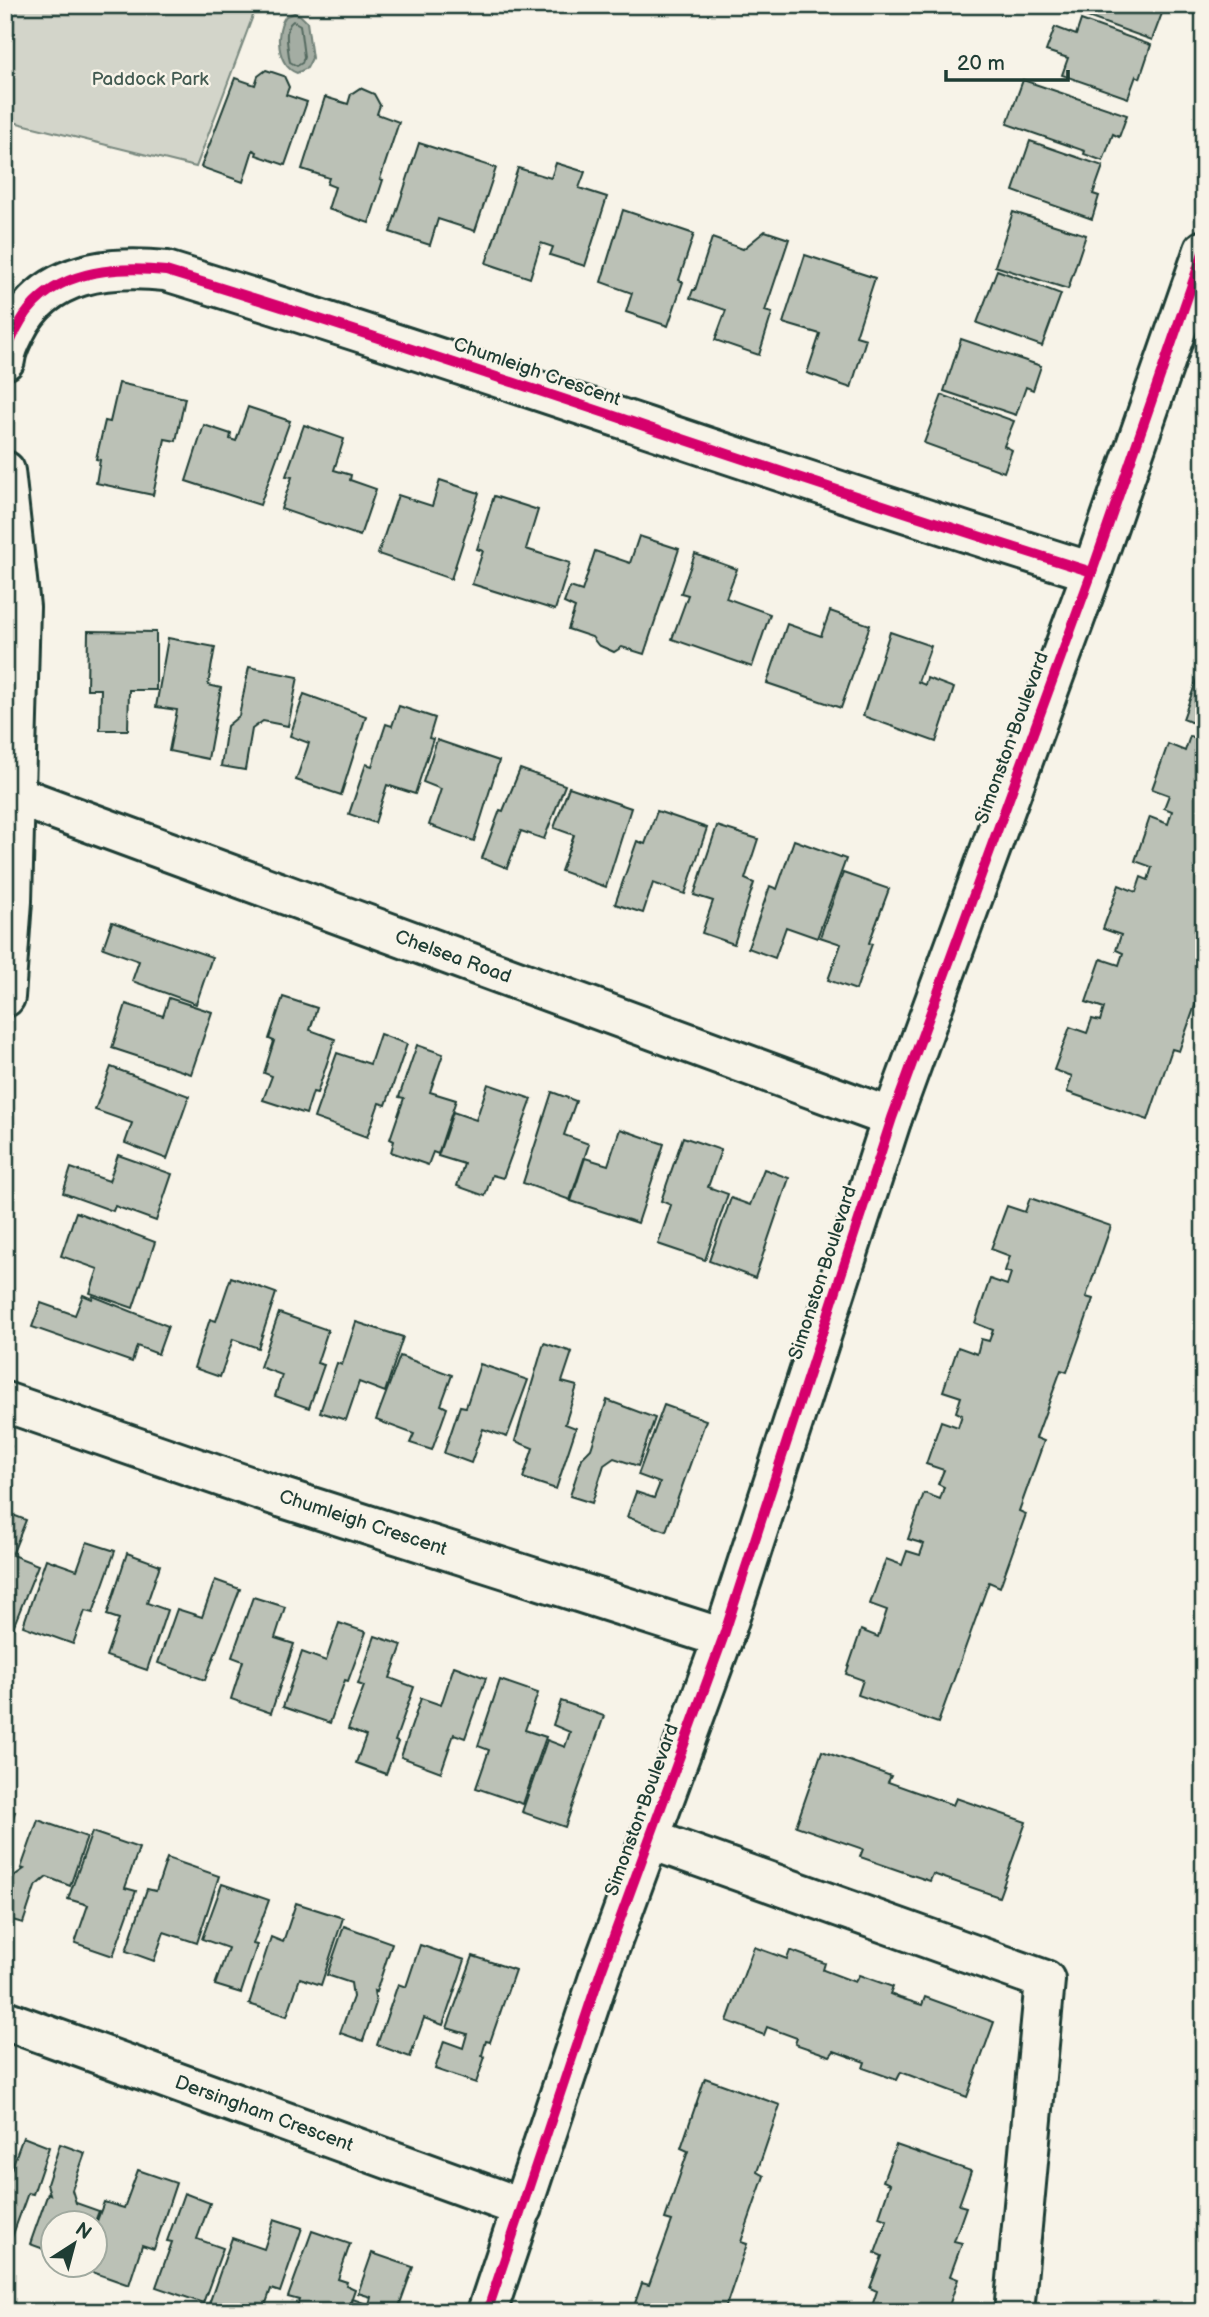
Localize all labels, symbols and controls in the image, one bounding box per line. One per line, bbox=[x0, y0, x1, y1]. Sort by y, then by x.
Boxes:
scale bar bbox=[946, 38, 1069, 82]
text: 20 m bbox=[957, 51, 1005, 76]
park label: Paddock Park bbox=[91, 68, 209, 91]
street label: Chumleigh Crescent bbox=[450, 333, 624, 411]
street label: Simonston Boulevard bbox=[970, 649, 1054, 827]
street label: Chelsea Road bbox=[392, 925, 514, 989]
street label: Simonston Boulevard bbox=[784, 1183, 862, 1363]
street label: Chumleigh Crescent bbox=[276, 1485, 450, 1561]
street label: Simonston Boulevard bbox=[600, 1721, 684, 1899]
street label: Dersingham Crescent bbox=[172, 2071, 356, 2157]
north arrow bbox=[38, 2208, 108, 2278]
text: N bbox=[71, 2218, 96, 2245]

